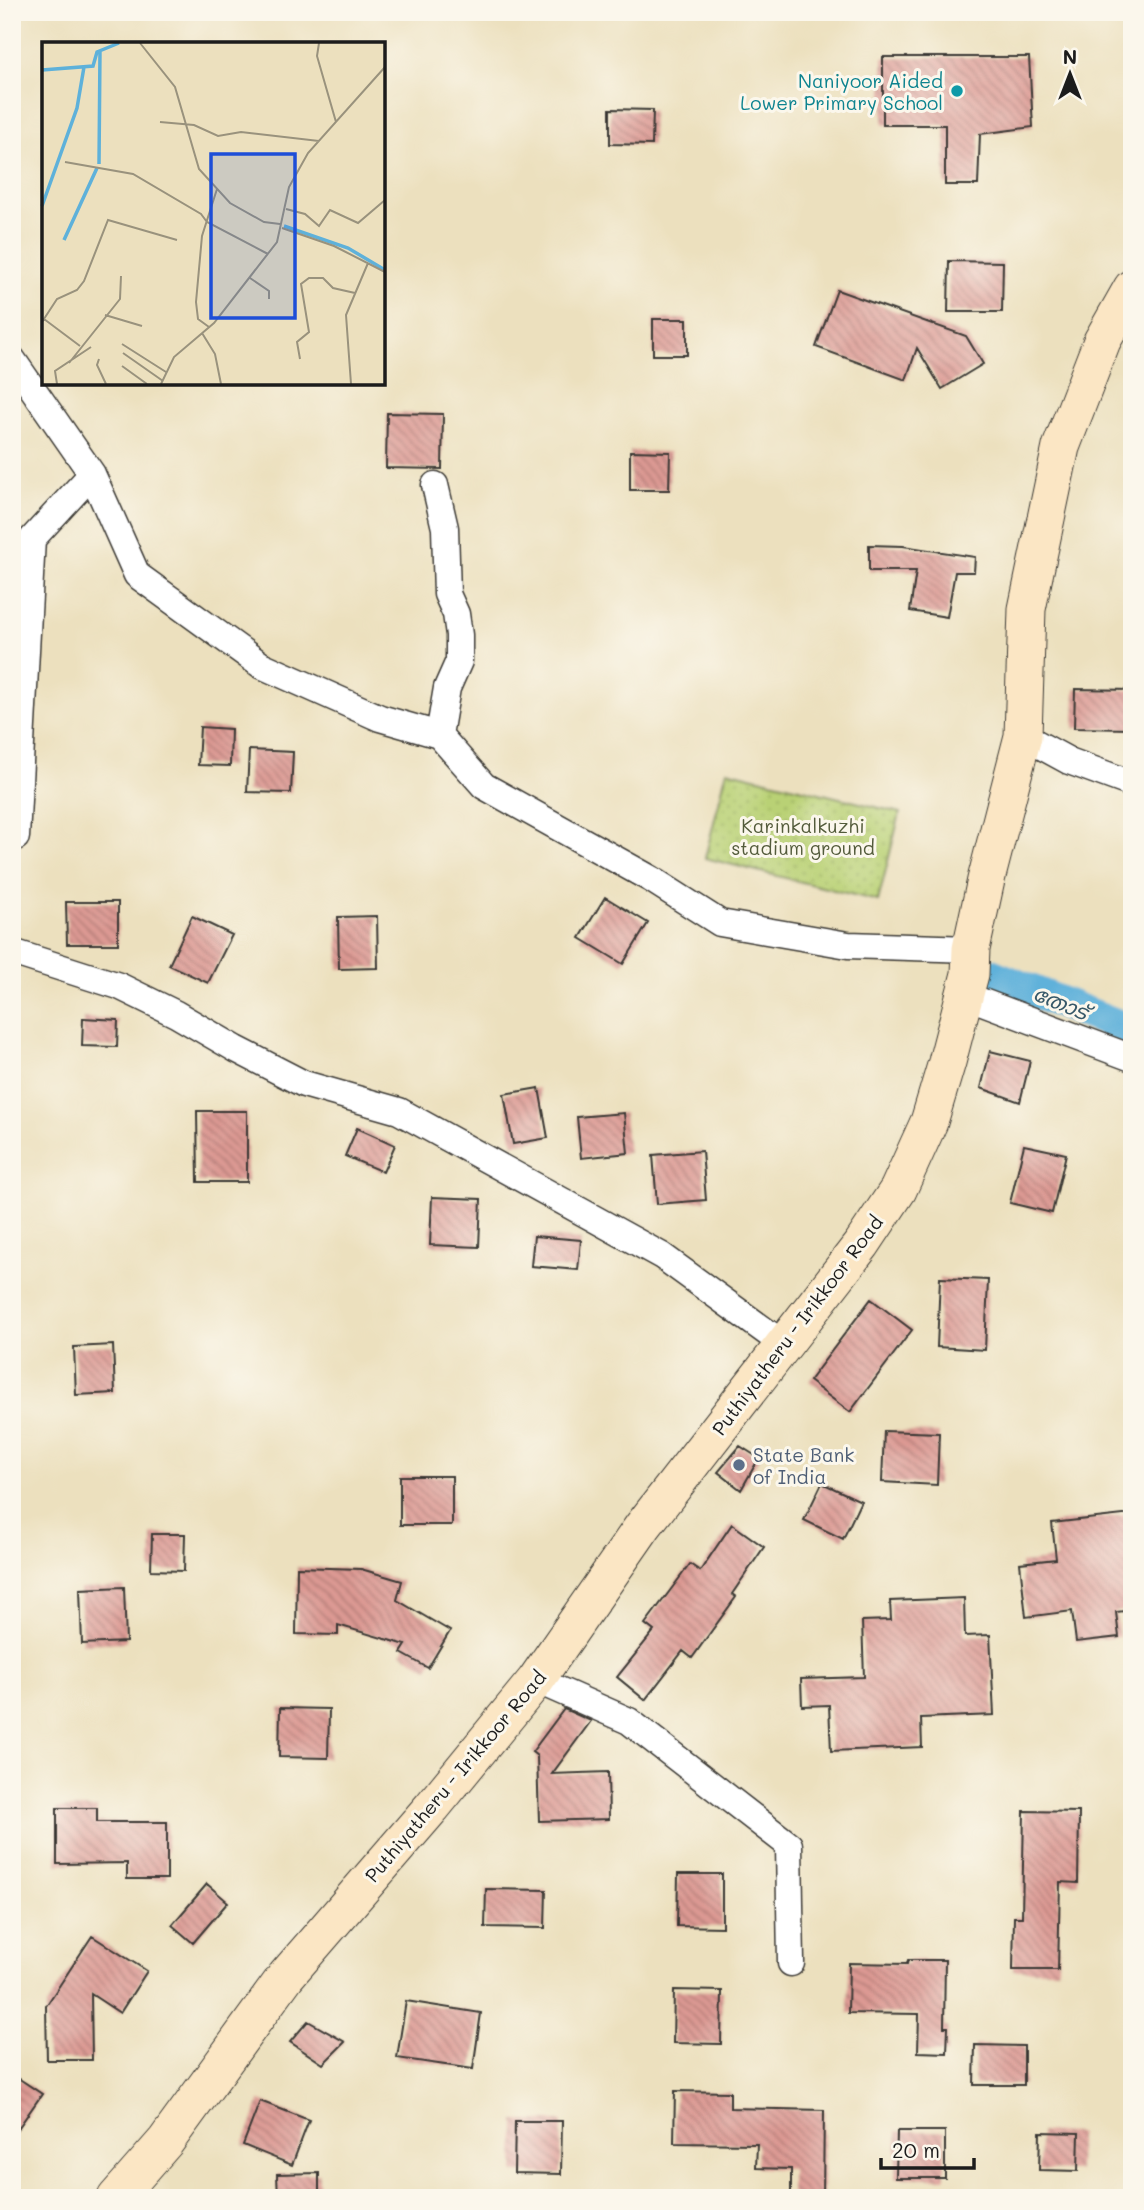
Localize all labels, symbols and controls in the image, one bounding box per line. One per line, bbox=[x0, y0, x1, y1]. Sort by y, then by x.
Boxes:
north arrow bbox=[1036, 38, 1106, 108]
inset map bbox=[42, 42, 385, 385]
text: N bbox=[1063, 44, 1077, 69]
place label: Naniyoor Aided Lower Primary School bbox=[740, 68, 943, 115]
marker: Naniyoor Aided Lower Primary School bbox=[949, 83, 965, 99]
park label: Karinkalkuzhi stadium ground bbox=[731, 813, 875, 860]
water label: തോട് bbox=[1030, 979, 1098, 1027]
street label: Puthiyatheru - Irikkoor Road bbox=[706, 1210, 888, 1440]
place label: State Bank of India bbox=[753, 1442, 854, 1489]
marker: State Bank of India bbox=[731, 1457, 747, 1473]
street label: Puthiyatheru - Irikkoor Road bbox=[359, 1665, 551, 1887]
scale bar bbox=[881, 2126, 974, 2170]
text: 20 m bbox=[892, 2136, 940, 2163]

